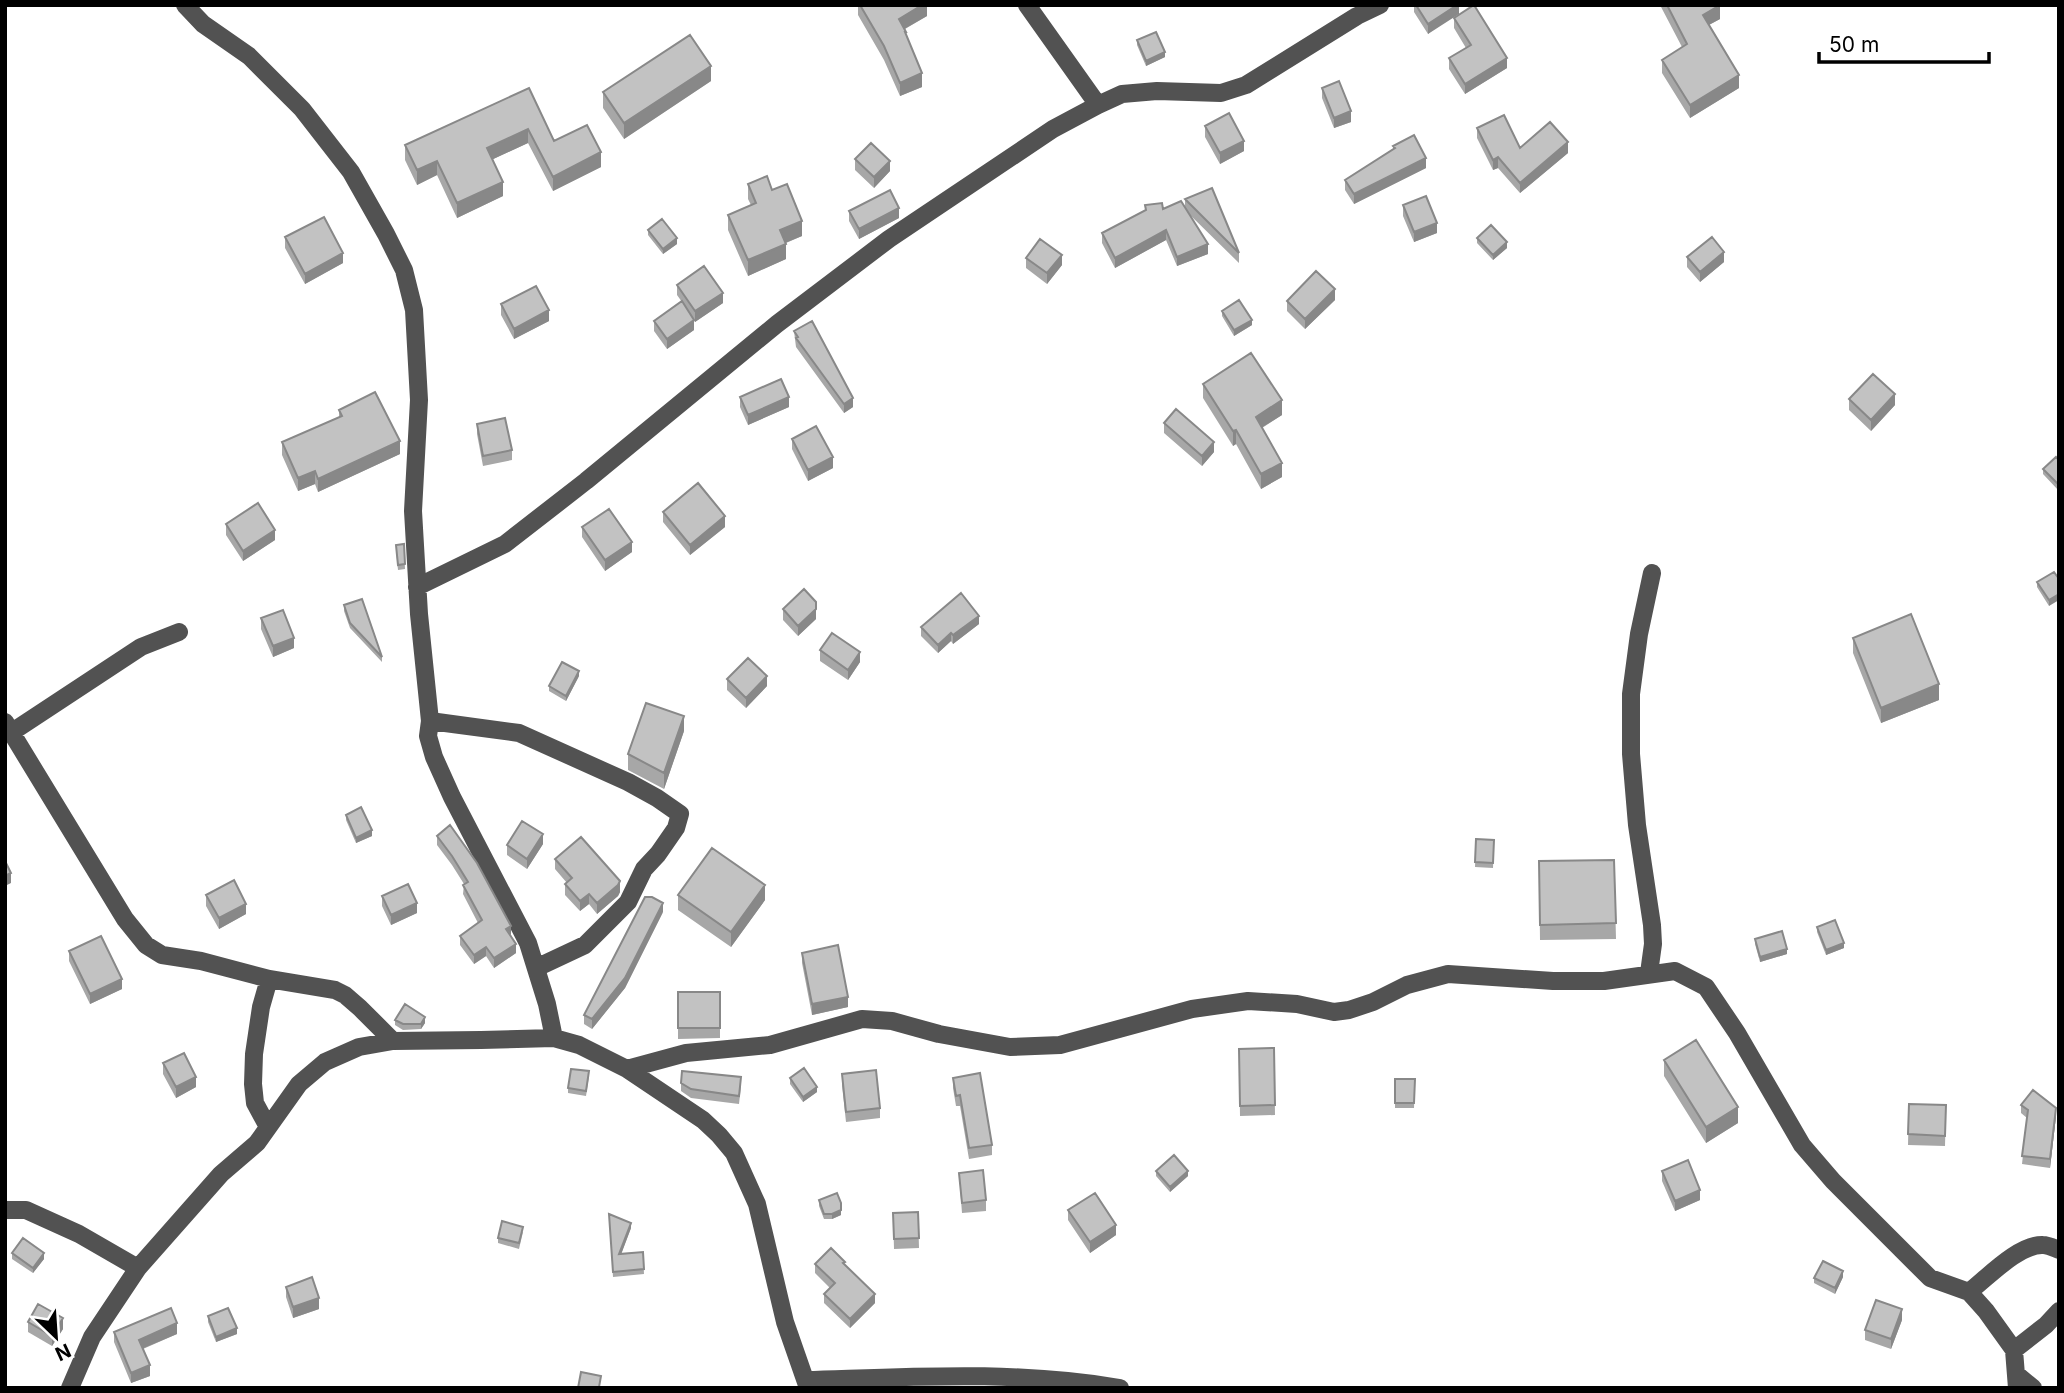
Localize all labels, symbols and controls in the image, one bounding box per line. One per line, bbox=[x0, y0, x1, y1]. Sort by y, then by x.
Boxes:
scale bar bbox=[1819, 21, 1989, 65]
text: 50 m bbox=[1829, 32, 1879, 57]
north arrow bbox=[21, 1302, 91, 1372]
text: N bbox=[52, 1338, 74, 1365]

